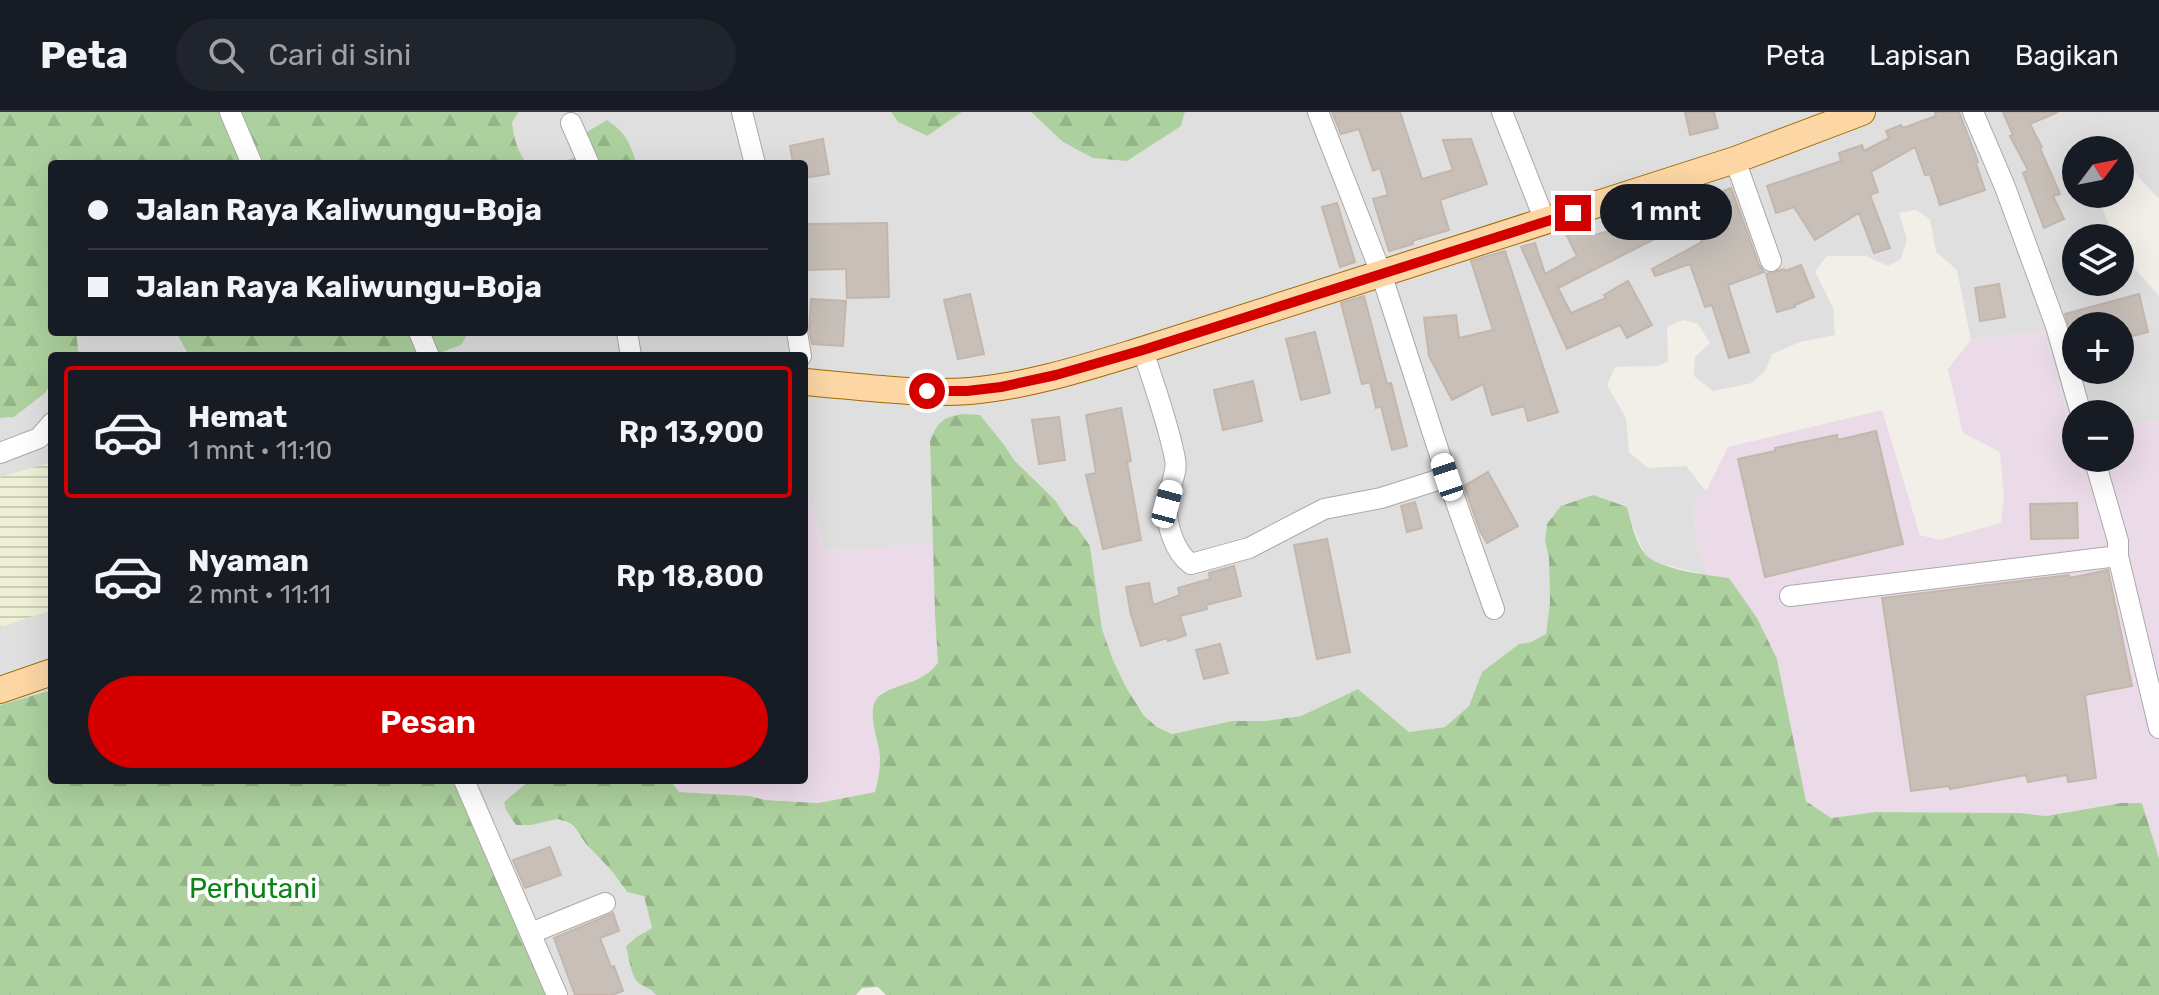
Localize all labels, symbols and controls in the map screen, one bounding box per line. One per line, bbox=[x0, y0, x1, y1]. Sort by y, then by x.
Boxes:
search box bbox=[176, 19, 736, 91]
text: Peta bbox=[40, 32, 128, 78]
icon: search bbox=[204, 33, 248, 77]
text: Cari di sini bbox=[268, 37, 411, 73]
text: Peta bbox=[1766, 39, 1825, 72]
text: Lapisan bbox=[1869, 39, 1971, 72]
text: Bagikan bbox=[2015, 39, 2119, 72]
north arrow bbox=[2062, 136, 2134, 208]
map controls bbox=[2062, 136, 2134, 472]
callout: 1 mnt bbox=[1601, 185, 1733, 241]
text: Jalan Raya Kaliwungu-Boja bbox=[136, 192, 542, 228]
route end bbox=[1555, 195, 1591, 231]
text: 1 mnt bbox=[1631, 196, 1701, 227]
button: layers bbox=[2062, 224, 2134, 296]
text: Jalan Raya Kaliwungu-Boja bbox=[136, 269, 542, 305]
button: + bbox=[2062, 312, 2134, 384]
route start bbox=[909, 373, 945, 409]
icon: car bbox=[92, 396, 164, 468]
text: Hemat bbox=[188, 399, 287, 435]
button: − bbox=[2062, 400, 2134, 472]
text: Rp 13,900 bbox=[619, 414, 764, 450]
text: 1 mnt · 11:10 bbox=[188, 435, 332, 466]
car bbox=[1428, 450, 1466, 504]
car bbox=[1149, 478, 1185, 530]
icon: car bbox=[92, 540, 164, 612]
text: Nyaman bbox=[188, 543, 309, 579]
text: Rp 18,800 bbox=[616, 558, 764, 594]
text: 2 mnt · 11:11 bbox=[188, 579, 331, 610]
button: Pesan bbox=[88, 676, 768, 768]
park label: Perhutani bbox=[189, 872, 317, 905]

